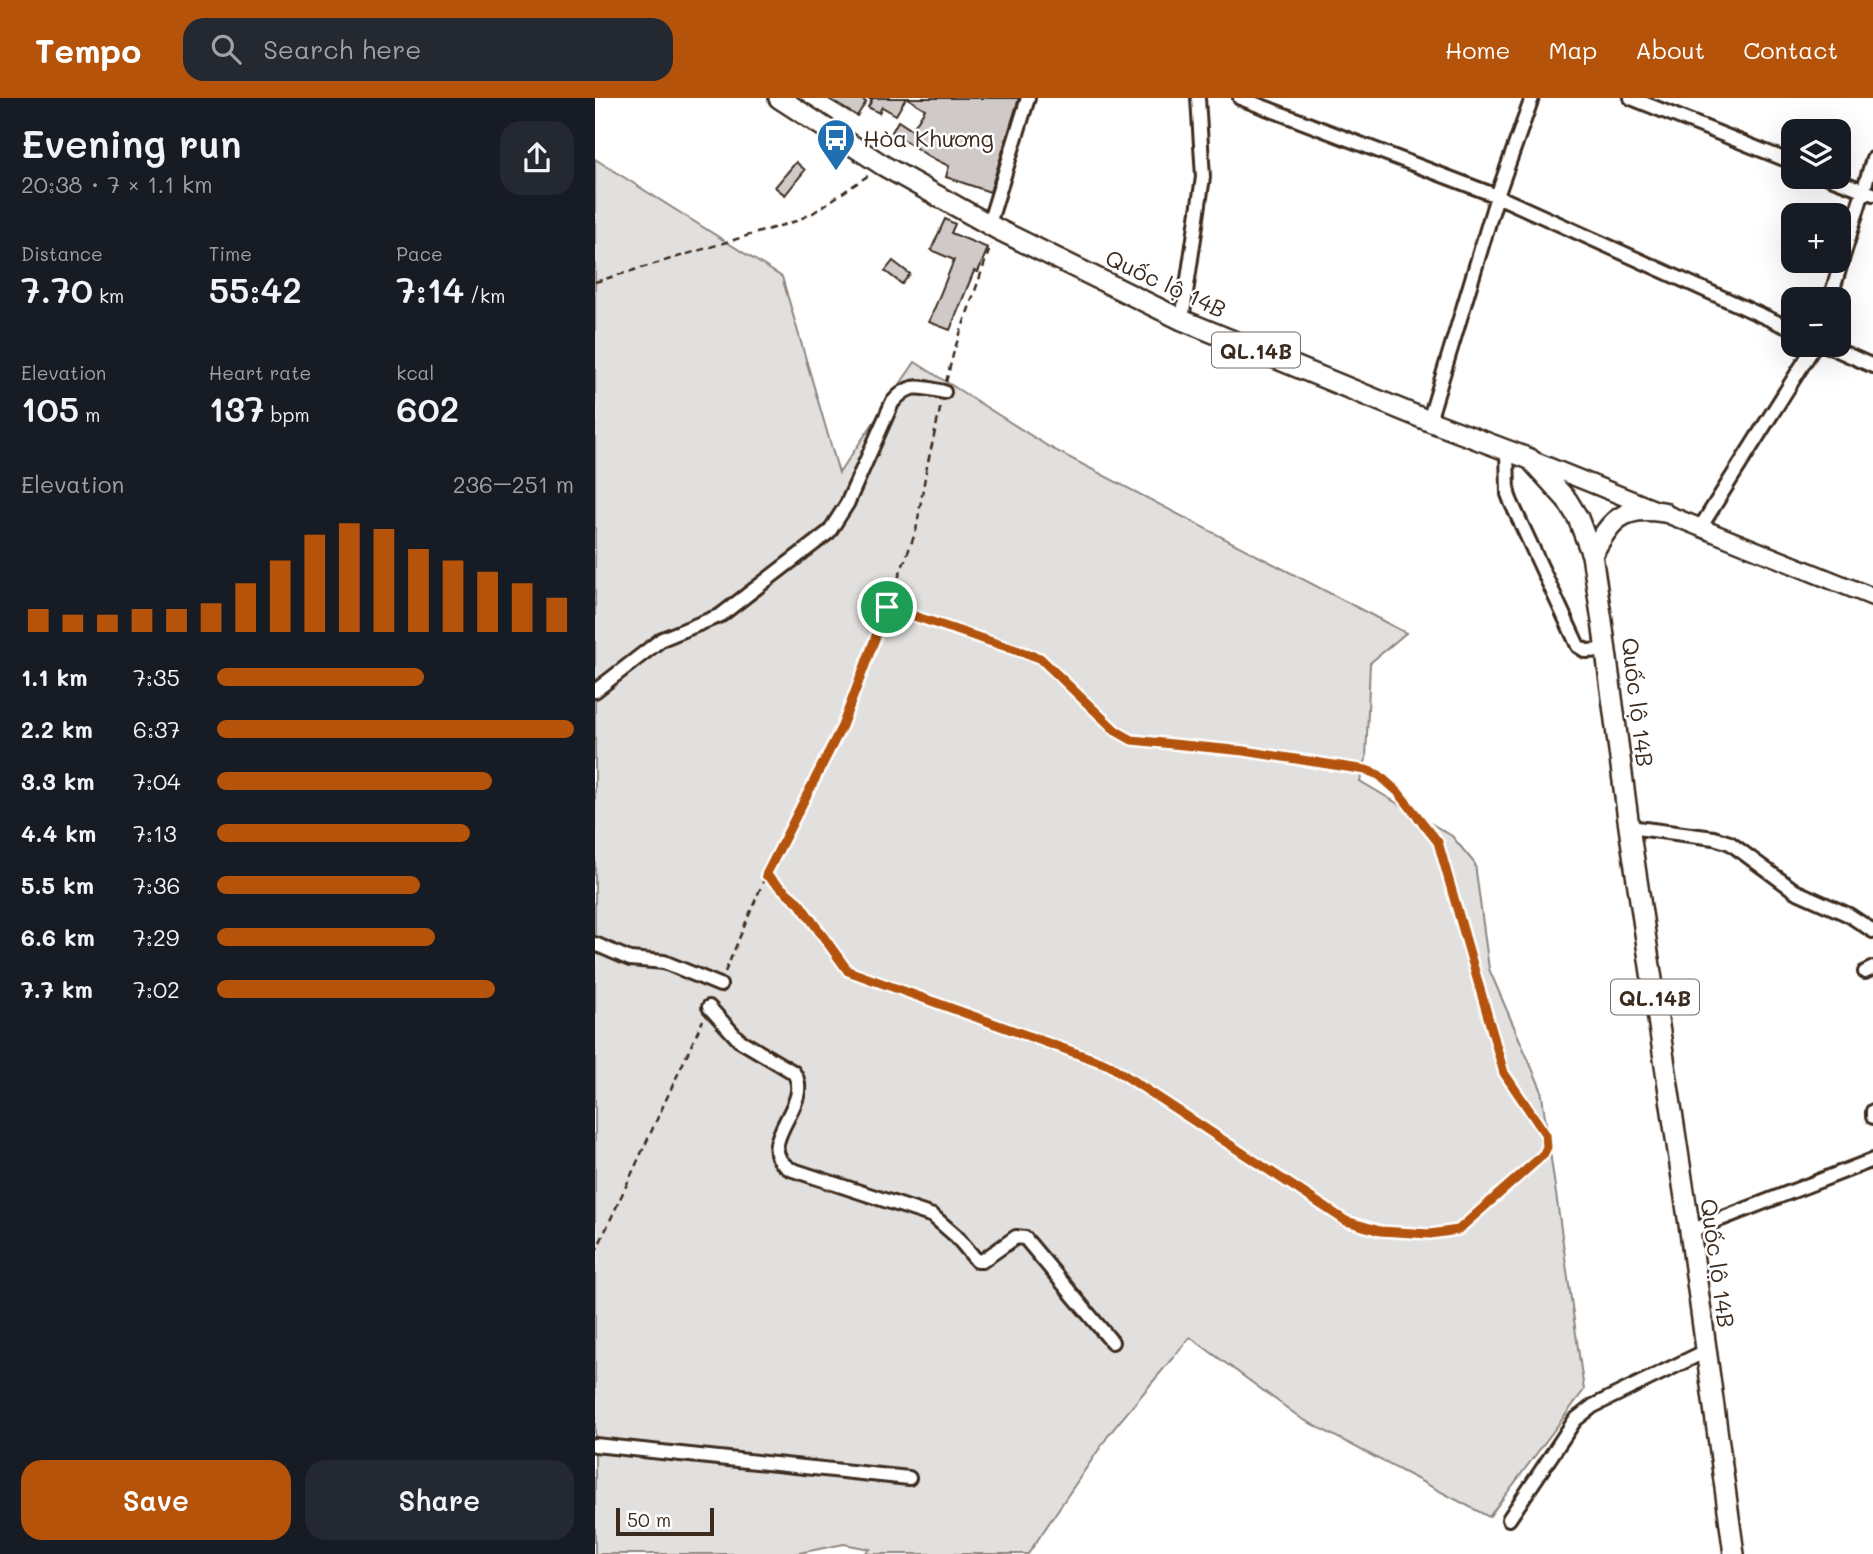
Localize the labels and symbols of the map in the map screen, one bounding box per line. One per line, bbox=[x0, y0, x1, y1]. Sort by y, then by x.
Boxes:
bus stop icon: Hòa Khương bbox=[815, 117, 857, 172]
place label: Hòa Khương bbox=[863, 123, 994, 153]
street label: Quốc lộ 14B bbox=[1101, 242, 1231, 324]
road number: QL.14B bbox=[1212, 332, 1300, 368]
pin bbox=[857, 577, 917, 637]
street label: Quốc lộ 14B bbox=[1615, 636, 1661, 768]
road number: QL.14B bbox=[1611, 979, 1699, 1014]
street label: Quốc lộ 14B bbox=[1694, 1197, 1742, 1329]
scale bar bbox=[616, 1505, 714, 1537]

